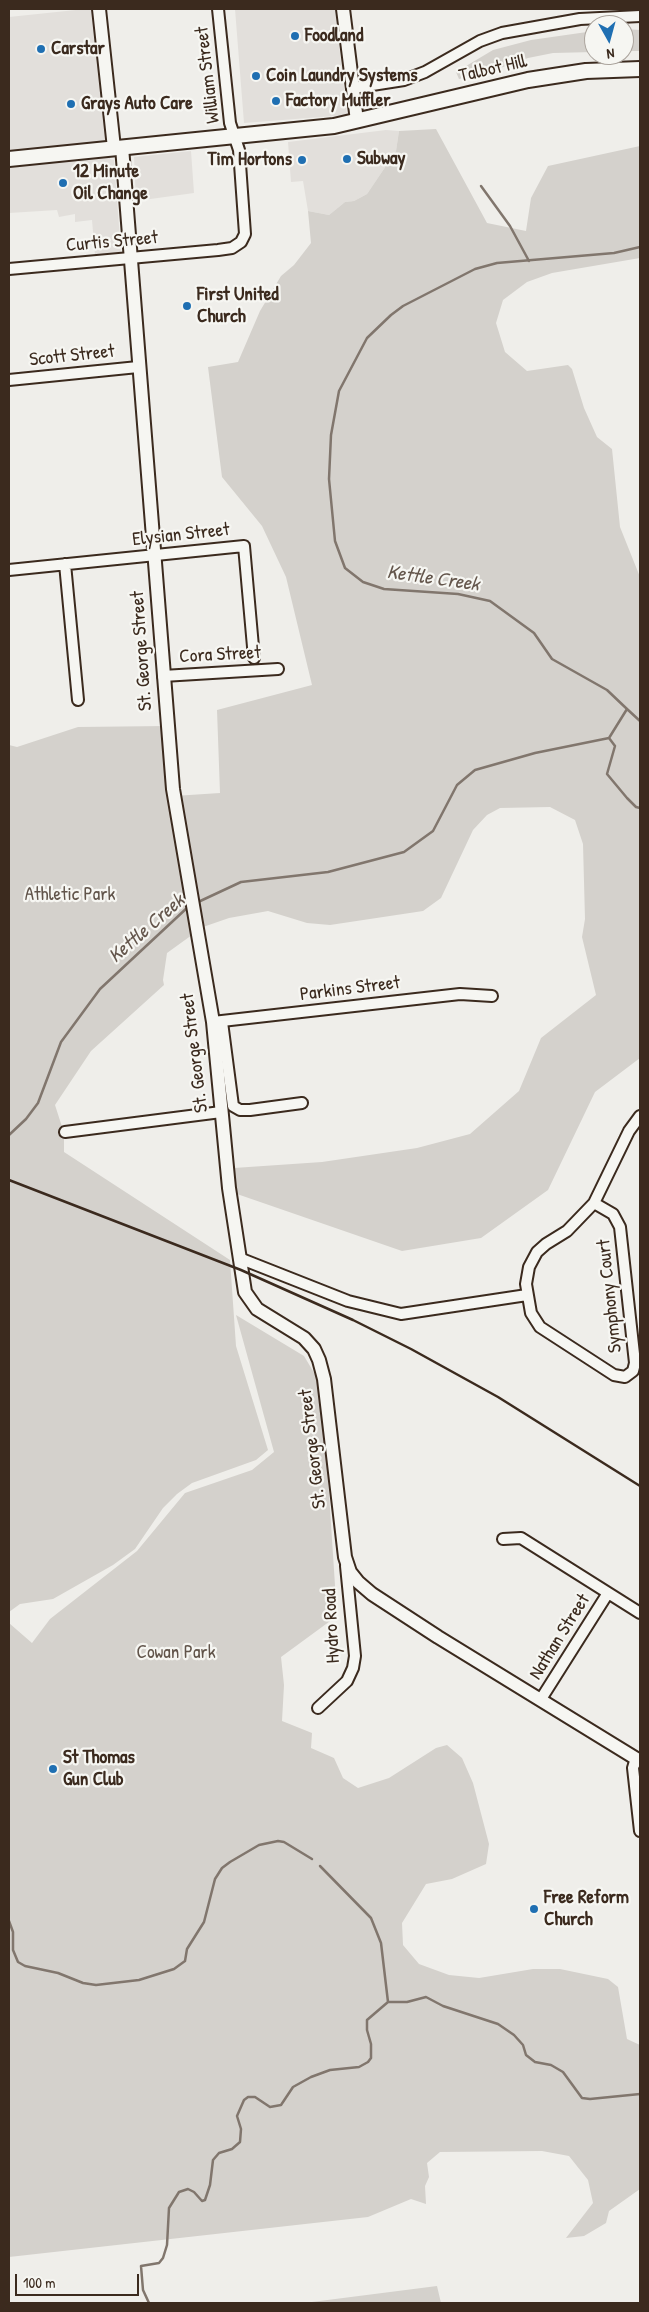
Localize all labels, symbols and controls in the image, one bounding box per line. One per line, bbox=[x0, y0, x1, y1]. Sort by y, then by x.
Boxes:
north arrow bbox=[584, 15, 634, 65]
street label: William Street bbox=[191, 25, 225, 125]
place label: Foodland bbox=[305, 25, 363, 47]
marker: Foodland bbox=[289, 30, 301, 42]
place label: Carstar bbox=[51, 38, 105, 60]
marker: Carstar bbox=[35, 43, 47, 55]
text: N bbox=[606, 45, 616, 64]
street label: Talbot Hill bbox=[457, 50, 529, 88]
place label: Coin Laundry Systems bbox=[266, 65, 418, 87]
marker: Coin Laundry Systems bbox=[250, 70, 262, 82]
place label: Factory Muffler bbox=[286, 90, 391, 112]
place label: Grays Auto Care bbox=[81, 93, 193, 115]
marker: Factory Muffler bbox=[270, 95, 282, 107]
marker: Grays Auto Care bbox=[65, 98, 77, 110]
place label: Subway bbox=[357, 148, 405, 170]
place label: Tim Hortons bbox=[208, 149, 292, 171]
marker: Subway bbox=[341, 153, 353, 165]
marker: Tim Hortons bbox=[296, 154, 308, 166]
place label: 12 Minute Oil Change bbox=[73, 161, 148, 205]
marker: 12 Minute Oil Change bbox=[57, 177, 69, 189]
street label: Curtis Street bbox=[65, 227, 159, 257]
place label: First United Church bbox=[197, 284, 279, 328]
marker: First United Church bbox=[181, 300, 193, 312]
street label: Scott Street bbox=[28, 340, 116, 372]
street label: Elysian Street bbox=[131, 519, 231, 551]
water label: Kettle Creek bbox=[385, 561, 481, 597]
street label: St. George Street bbox=[126, 590, 158, 712]
street label: Cora Street bbox=[179, 641, 261, 669]
park label: Athletic Park bbox=[25, 884, 115, 906]
water label: Kettle Creek bbox=[104, 889, 190, 969]
street label: Parkins Street bbox=[299, 972, 401, 1006]
street label: St. George Street bbox=[176, 992, 214, 1114]
street label: Symphony Court bbox=[593, 1238, 627, 1354]
street label: St. George Street bbox=[294, 1388, 332, 1510]
street label: Hydro Road bbox=[319, 1588, 345, 1664]
street label: Nathan Street bbox=[525, 1590, 595, 1684]
park label: Cowan Park bbox=[136, 1642, 216, 1664]
place label: St Thomas Gun Club bbox=[63, 1747, 135, 1791]
marker: St Thomas Gun Club bbox=[47, 1763, 59, 1775]
place label: Free Reform Church bbox=[544, 1887, 629, 1931]
marker: Free Reform Church bbox=[528, 1903, 540, 1915]
scale bar bbox=[18, 2264, 141, 2296]
text: 100 m bbox=[23, 2272, 56, 2293]

